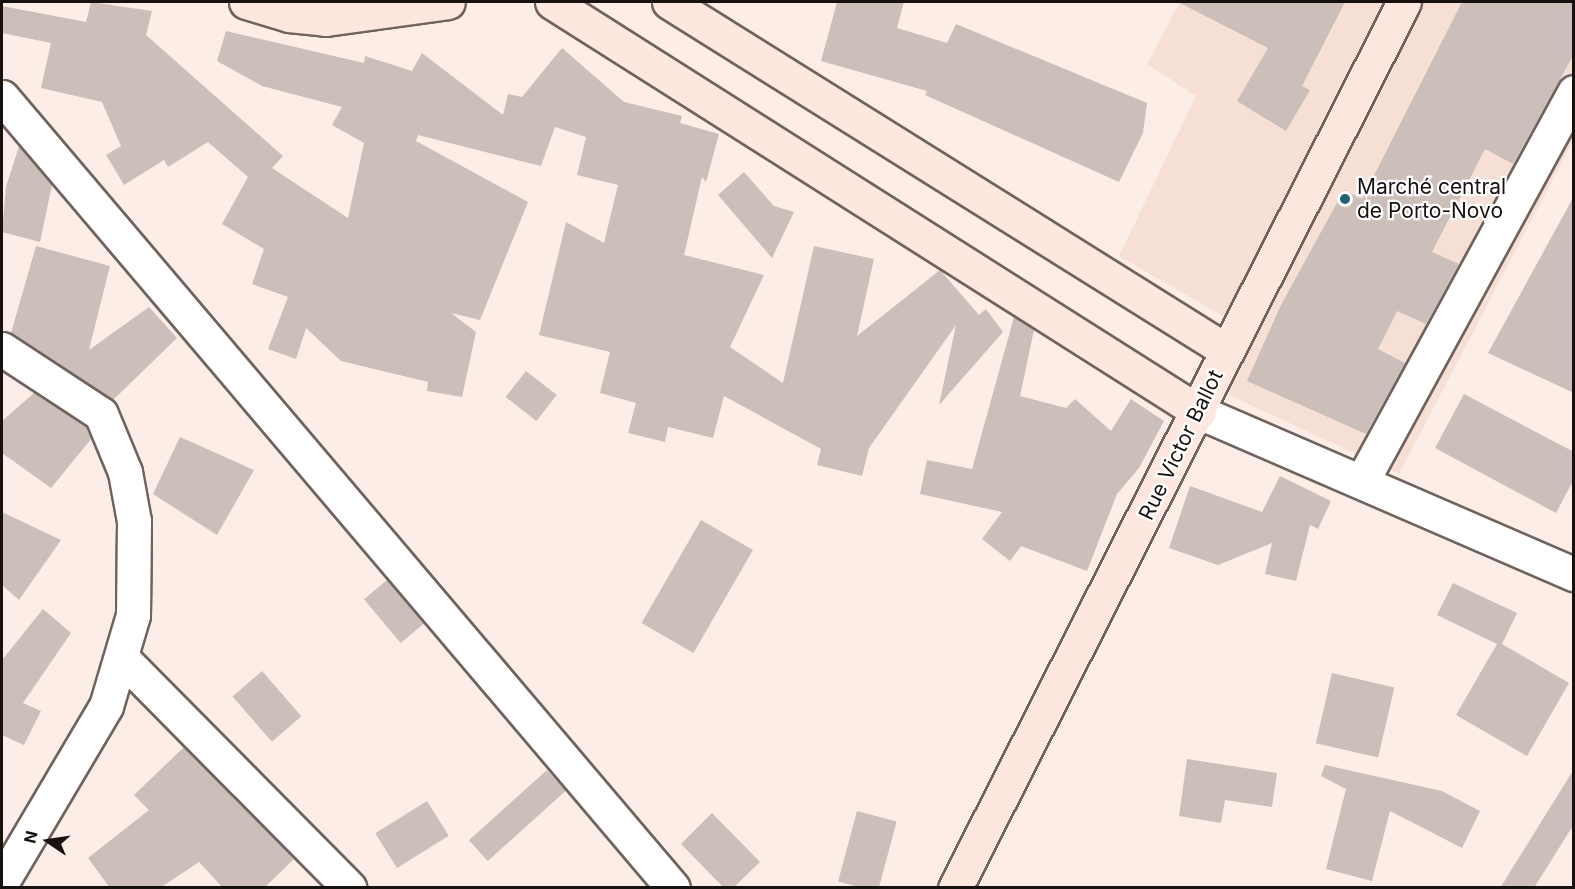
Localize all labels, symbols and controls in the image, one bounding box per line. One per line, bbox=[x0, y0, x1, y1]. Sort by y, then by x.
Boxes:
place label: Marché central de Porto-Novo bbox=[1357, 174, 1506, 224]
marker: Marché central de Porto-Novo bbox=[1338, 192, 1352, 206]
street label: Rue Victor Ballot bbox=[1134, 366, 1228, 524]
north arrow bbox=[18, 811, 78, 871]
text: N bbox=[19, 829, 42, 845]

